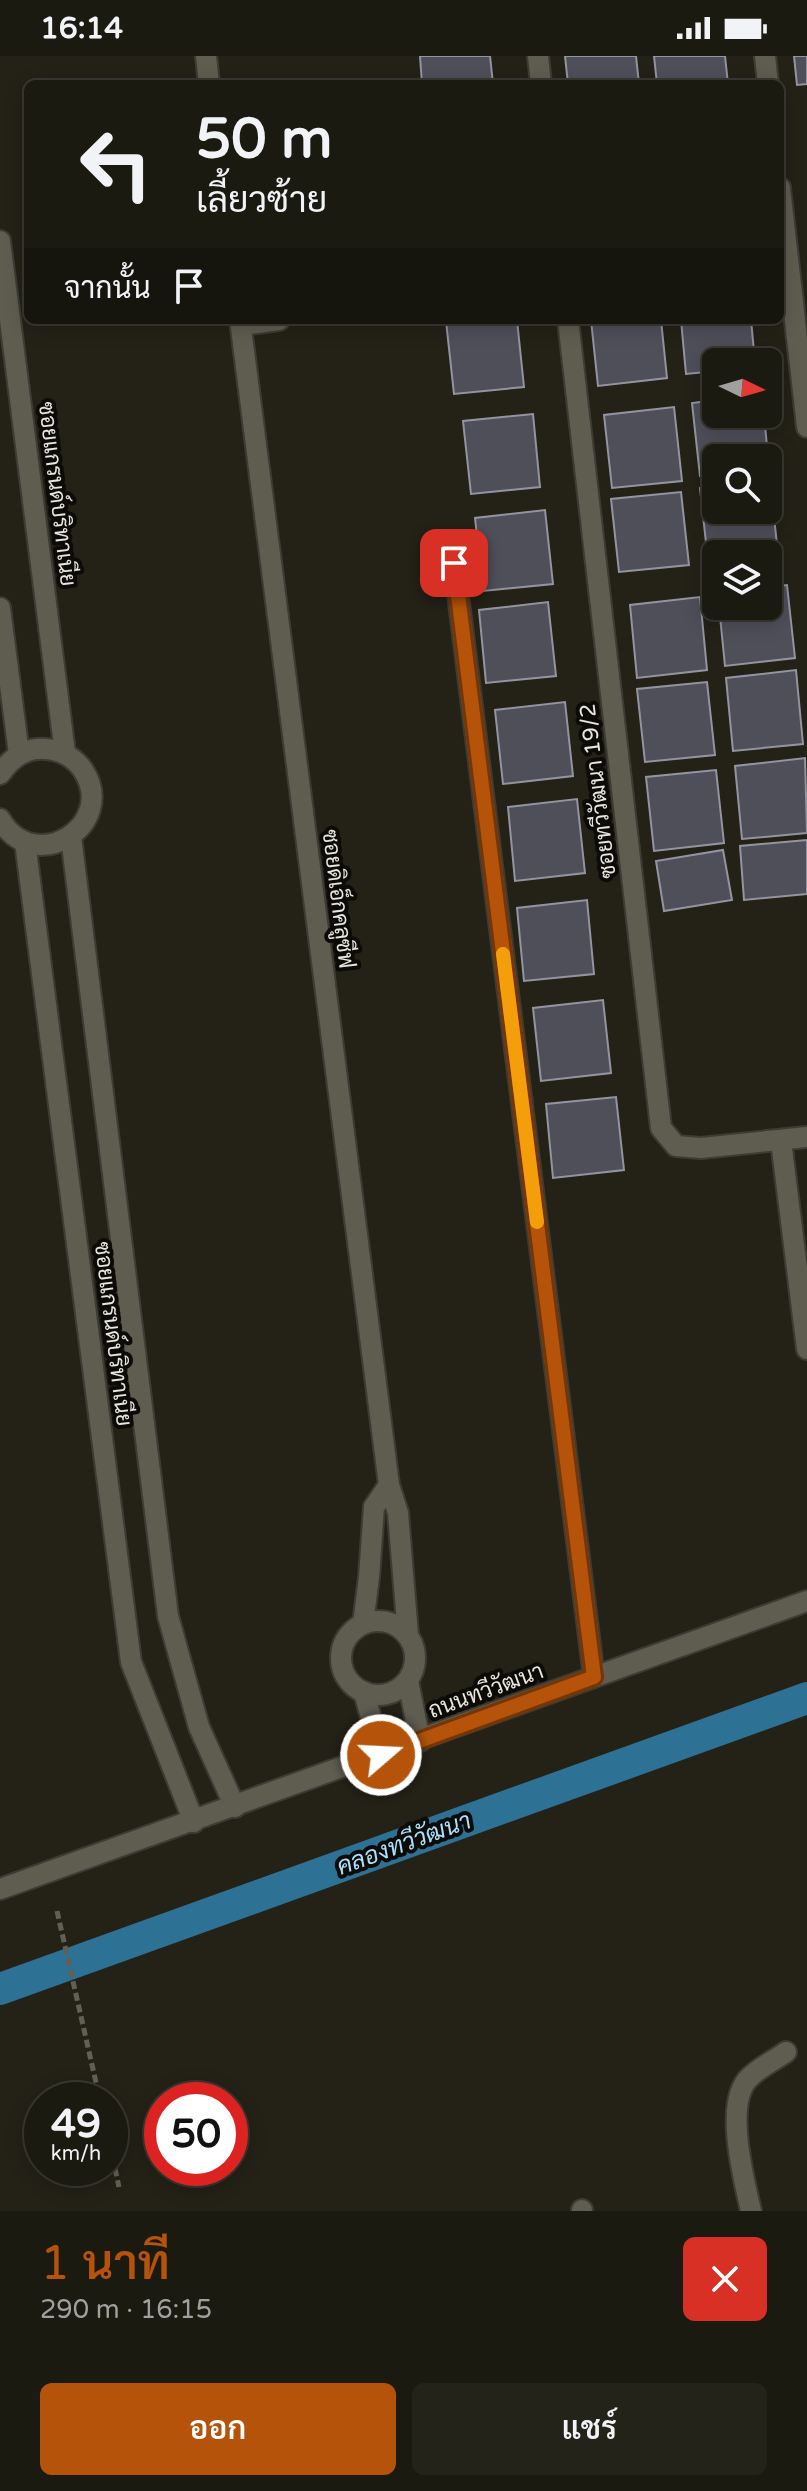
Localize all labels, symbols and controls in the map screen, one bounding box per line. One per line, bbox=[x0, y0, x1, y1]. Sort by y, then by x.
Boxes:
text: 16:14 bbox=[40, 10, 123, 47]
text: 50 m bbox=[196, 106, 332, 173]
icon: left bbox=[64, 112, 168, 216]
text: เลี้ยวซ้าย bbox=[196, 179, 327, 222]
icon: arrive bbox=[167, 264, 211, 308]
text: จากนั้น bbox=[64, 270, 151, 307]
north arrow bbox=[702, 348, 782, 428]
map controls bbox=[702, 348, 782, 620]
street label: ซอยแกรนด์บริทาเนีย bbox=[33, 400, 83, 588]
button: search bbox=[702, 444, 782, 524]
pin bbox=[420, 529, 488, 597]
button: layers bbox=[702, 540, 782, 620]
icon: arrive bbox=[432, 541, 476, 585]
street label: ซอยทวีวัฒนา 19/2 bbox=[573, 702, 622, 880]
street label: ซอยดิเอ็กคลูซีฟ bbox=[315, 828, 362, 970]
street label: ซอยแกรนด์บริทาเนีย bbox=[89, 1240, 139, 1428]
street label: ถนนทวีวัฒนา bbox=[424, 1657, 547, 1724]
position arrow bbox=[339, 1713, 423, 1797]
water label: คลองทวีวัฒนา bbox=[333, 1805, 475, 1882]
speed limit sign: 50 bbox=[144, 2082, 248, 2186]
text: 49 bbox=[51, 2100, 101, 2148]
text: km/h bbox=[51, 2142, 101, 2166]
text: 1 นาที bbox=[40, 2235, 170, 2293]
button: close bbox=[683, 2237, 767, 2321]
text: 290 m · 16:15 bbox=[40, 2294, 212, 2325]
button: ออก bbox=[40, 2383, 396, 2475]
button: แชร์ bbox=[412, 2383, 767, 2475]

